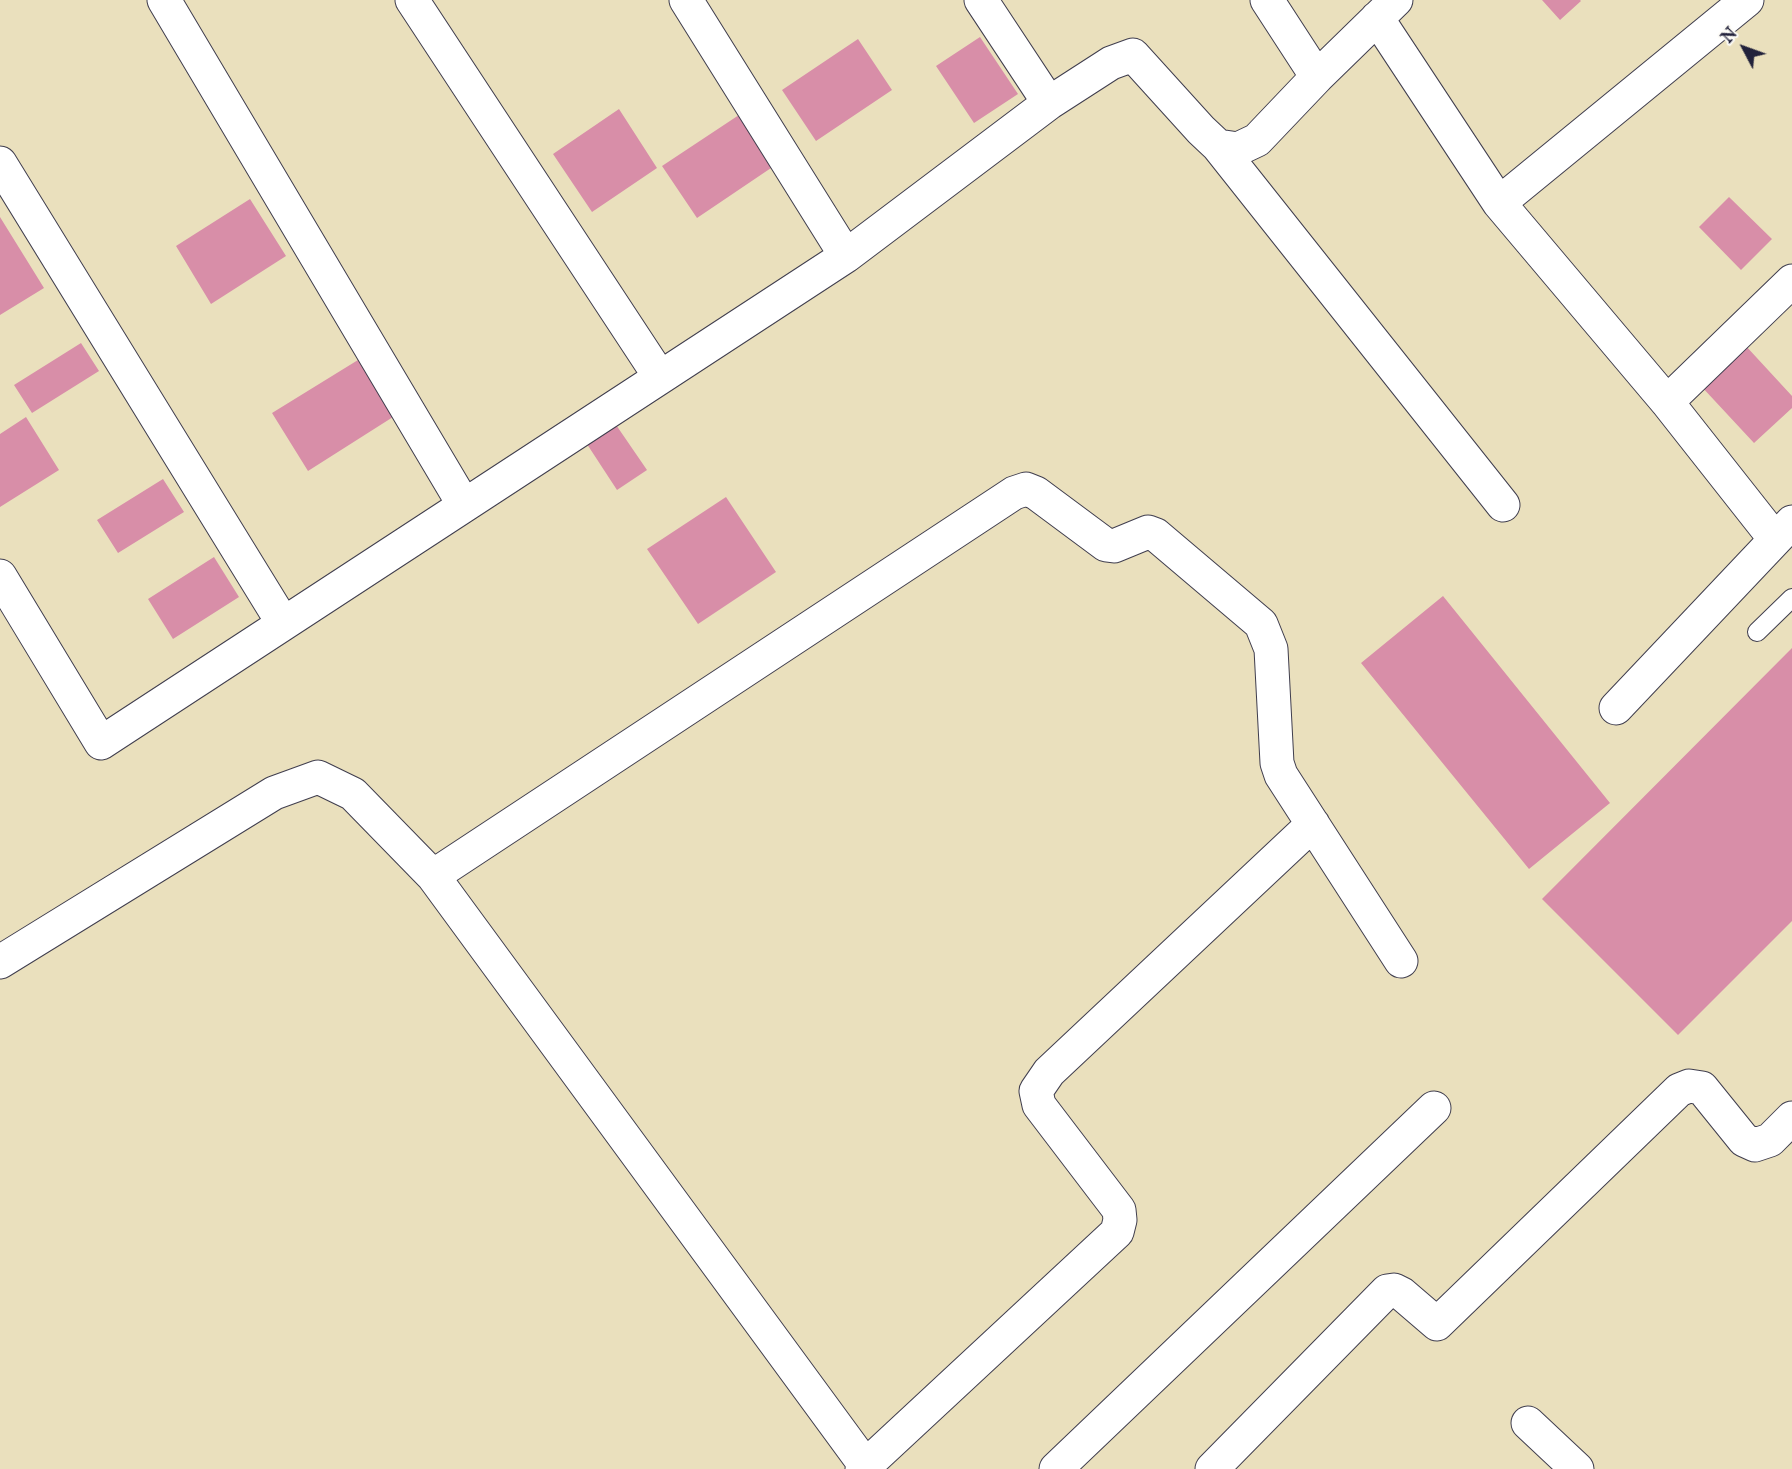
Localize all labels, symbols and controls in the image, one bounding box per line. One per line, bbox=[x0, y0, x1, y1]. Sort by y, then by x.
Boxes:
north arrow bbox=[1714, 18, 1774, 78]
text: N bbox=[1718, 24, 1743, 48]

